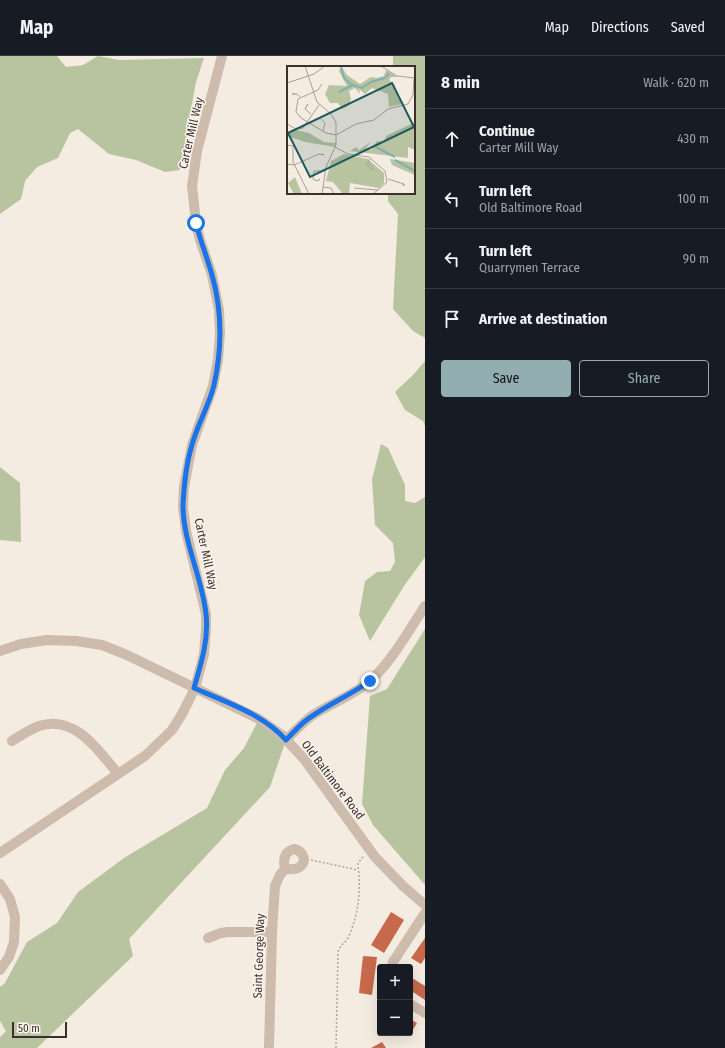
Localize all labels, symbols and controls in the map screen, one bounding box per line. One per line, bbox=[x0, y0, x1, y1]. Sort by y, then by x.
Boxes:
text: Map bbox=[20, 16, 53, 39]
text: Map bbox=[545, 19, 569, 36]
text: Directions bbox=[591, 19, 649, 36]
text: Saved bbox=[671, 19, 705, 36]
inset map bbox=[287, 66, 415, 194]
text: 8 min bbox=[441, 72, 480, 93]
text: Walk · 620 m bbox=[643, 75, 709, 90]
street label: Carter Mill Way bbox=[176, 95, 206, 170]
text: Continue bbox=[479, 122, 535, 140]
icon: ahead bbox=[441, 128, 463, 150]
text: 430 m bbox=[677, 131, 709, 146]
text: Carter Mill Way bbox=[479, 140, 558, 155]
text: Turn left bbox=[479, 182, 532, 200]
icon: left bbox=[441, 188, 463, 210]
text: 100 m bbox=[677, 191, 709, 206]
text: Old Baltimore Road bbox=[479, 200, 582, 215]
route start bbox=[187, 214, 205, 232]
text: Turn left bbox=[479, 242, 532, 260]
icon: left bbox=[441, 248, 463, 270]
text: 90 m bbox=[683, 251, 709, 266]
text: Quarrymen Terrace bbox=[479, 260, 580, 275]
icon: arrive bbox=[441, 308, 463, 330]
text: Arrive at destination bbox=[479, 310, 607, 328]
button: Save bbox=[441, 360, 571, 397]
button: Share bbox=[579, 360, 709, 397]
street label: Carter Mill Way bbox=[192, 517, 221, 592]
route end bbox=[361, 672, 379, 690]
street label: Old Baltimore Road bbox=[299, 738, 367, 822]
street label: Saint George Way bbox=[251, 913, 268, 999]
map controls bbox=[377, 964, 413, 1036]
button: + bbox=[377, 964, 413, 1000]
button: − bbox=[377, 1000, 413, 1036]
scale bar bbox=[12, 1020, 67, 1039]
text: 50 m bbox=[18, 1022, 40, 1035]

